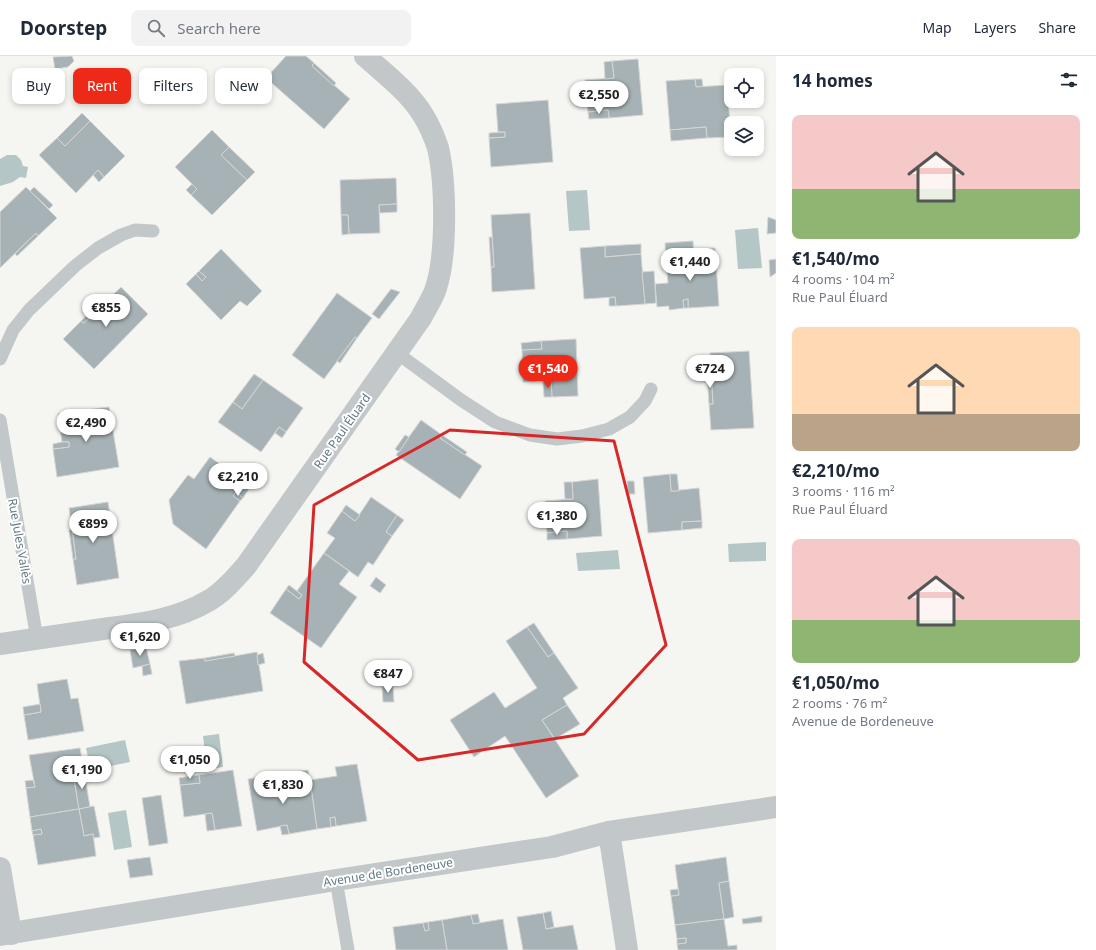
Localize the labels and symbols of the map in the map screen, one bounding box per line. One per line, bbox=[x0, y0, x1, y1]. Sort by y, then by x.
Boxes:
pin: €2,550 bbox=[566, 81, 632, 115]
pin: €1,440 bbox=[657, 248, 723, 282]
pin: €855 bbox=[82, 294, 130, 328]
pin: €1,540 bbox=[515, 355, 581, 389]
pin: €724 bbox=[686, 355, 734, 389]
street label: Rue Paul Éluard bbox=[310, 390, 374, 472]
pin: €2,490 bbox=[53, 409, 119, 443]
pin: €2,210 bbox=[205, 463, 271, 497]
street label: Rue Jules Vallès bbox=[4, 497, 36, 585]
pin: €1,380 bbox=[524, 502, 590, 536]
pin: €899 bbox=[69, 510, 117, 544]
pin: €1,620 bbox=[107, 623, 173, 657]
pin: €847 bbox=[364, 660, 412, 694]
pin: €1,050 bbox=[157, 746, 223, 780]
pin: €1,190 bbox=[49, 756, 115, 790]
pin: €1,830 bbox=[250, 771, 316, 805]
street label: Avenue de Bordeneuve bbox=[322, 853, 454, 891]

